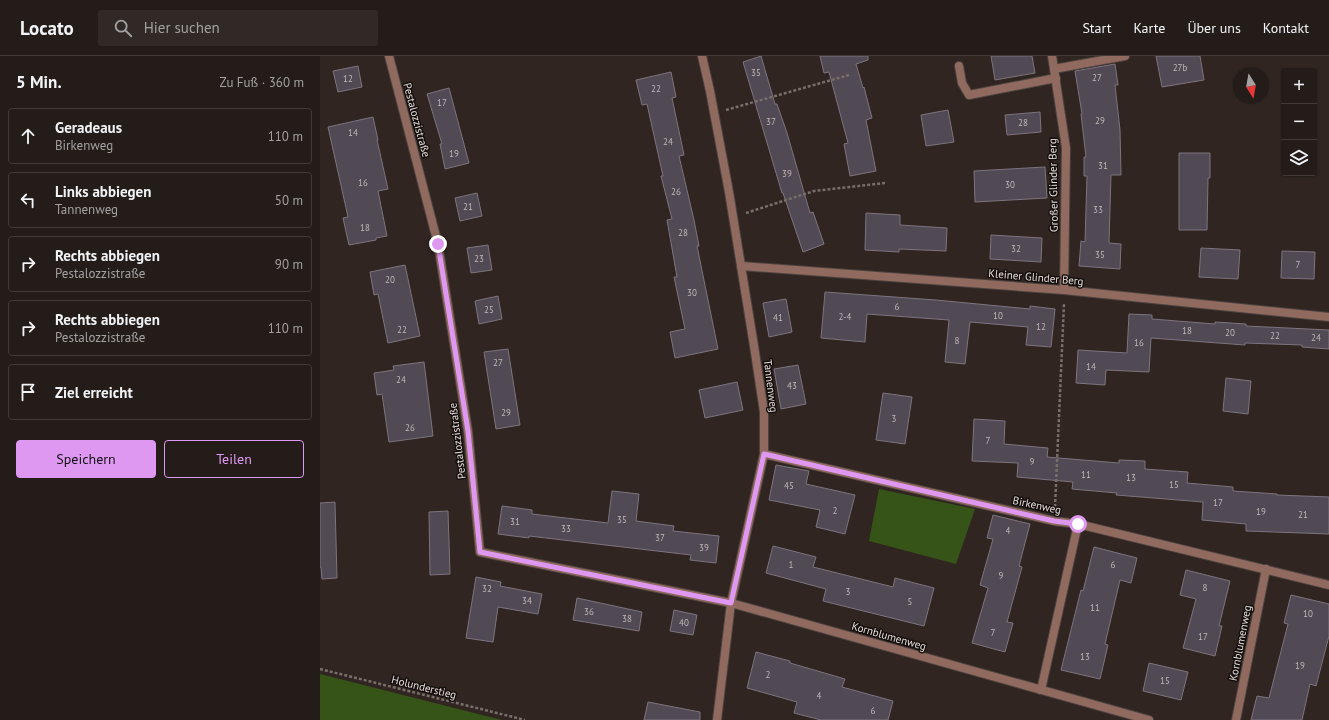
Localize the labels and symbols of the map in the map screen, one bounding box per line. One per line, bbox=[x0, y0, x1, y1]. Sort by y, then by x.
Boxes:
house number: 27b bbox=[1173, 62, 1187, 73]
house number: 35 bbox=[751, 67, 761, 78]
north arrow bbox=[1233, 68, 1269, 104]
house number: 27 bbox=[1092, 72, 1102, 83]
house number: 12 bbox=[343, 73, 353, 84]
street label: Pestalozzistraße bbox=[400, 81, 434, 159]
house number: 22 bbox=[651, 83, 661, 94]
house number: 17 bbox=[437, 97, 447, 108]
house number: 29 bbox=[1095, 115, 1105, 126]
house number: 37 bbox=[766, 116, 776, 127]
house number: 28 bbox=[1018, 117, 1028, 128]
house number: 14 bbox=[348, 127, 358, 138]
house number: 24 bbox=[663, 136, 673, 147]
street label: Großer Glinder Berg bbox=[1045, 138, 1061, 232]
house number: 19 bbox=[449, 148, 459, 159]
house number: 31 bbox=[1098, 160, 1108, 171]
house number: 39 bbox=[782, 168, 792, 179]
house number: 16 bbox=[358, 177, 368, 188]
house number: 30 bbox=[1005, 179, 1015, 190]
house number: 26 bbox=[671, 186, 681, 197]
house number: 21 bbox=[463, 201, 473, 212]
house number: 33 bbox=[1093, 204, 1103, 215]
house number: 18 bbox=[360, 222, 370, 233]
house number: 28 bbox=[678, 227, 688, 238]
route end bbox=[429, 235, 447, 253]
house number: 32 bbox=[1011, 243, 1021, 254]
house number: 35 bbox=[1095, 249, 1105, 260]
house number: 23 bbox=[474, 253, 484, 264]
house number: 7 bbox=[1296, 259, 1301, 270]
street label: Kleiner Glinder Berg bbox=[988, 266, 1084, 288]
house number: 20 bbox=[385, 274, 395, 285]
house number: 30 bbox=[687, 287, 697, 298]
house number: 6 bbox=[895, 301, 900, 312]
house number: 25 bbox=[484, 304, 494, 315]
house number: 10 bbox=[993, 310, 1003, 321]
house number: 2-4 bbox=[838, 311, 852, 322]
house number: 41 bbox=[773, 312, 783, 323]
house number: 12 bbox=[1036, 321, 1046, 332]
house number: 22 bbox=[397, 324, 407, 335]
house number: 18 bbox=[1182, 325, 1192, 336]
house number: 20 bbox=[1225, 327, 1235, 338]
house number: 22 bbox=[1270, 330, 1280, 341]
house number: 24 bbox=[1311, 332, 1321, 343]
house number: 8 bbox=[955, 335, 960, 346]
house number: 16 bbox=[1134, 337, 1144, 348]
house number: 27 bbox=[493, 357, 503, 368]
street label: Tannenweg bbox=[761, 359, 781, 413]
house number: 14 bbox=[1086, 361, 1096, 372]
house number: 24 bbox=[396, 374, 406, 385]
house number: 43 bbox=[787, 380, 797, 391]
street label: Pestalozzistraße bbox=[445, 402, 469, 480]
house number: 29 bbox=[501, 407, 511, 418]
house number: 3 bbox=[892, 413, 897, 424]
house number: 26 bbox=[405, 422, 415, 433]
house number: 7 bbox=[986, 435, 991, 446]
house number: 9 bbox=[1030, 456, 1035, 467]
house number: 11 bbox=[1081, 469, 1091, 480]
house number: 13 bbox=[1126, 472, 1136, 483]
house number: 15 bbox=[1169, 479, 1179, 490]
house number: 45 bbox=[784, 480, 794, 491]
street label: Birkenweg bbox=[1011, 493, 1063, 517]
house number: 17 bbox=[1213, 497, 1223, 508]
house number: 2 bbox=[833, 505, 838, 516]
house number: 19 bbox=[1256, 506, 1266, 517]
house number: 21 bbox=[1298, 509, 1308, 520]
house number: 35 bbox=[617, 514, 627, 525]
route start bbox=[1069, 515, 1087, 533]
house number: 31 bbox=[510, 516, 520, 527]
house number: 33 bbox=[561, 523, 571, 534]
house number: 4 bbox=[1006, 525, 1011, 536]
house number: 37 bbox=[655, 532, 665, 543]
house number: 39 bbox=[699, 542, 709, 553]
house number: 1 bbox=[789, 559, 794, 570]
house number: 6 bbox=[1111, 559, 1116, 570]
house number: 9 bbox=[999, 570, 1004, 581]
house number: 8 bbox=[1203, 582, 1208, 593]
house number: 32 bbox=[482, 583, 492, 594]
house number: 3 bbox=[846, 586, 851, 597]
house number: 34 bbox=[522, 595, 532, 606]
house number: 5 bbox=[908, 596, 913, 607]
house number: 11 bbox=[1090, 602, 1100, 613]
street label: Kornblumenweg bbox=[1226, 604, 1254, 682]
house number: 36 bbox=[584, 606, 594, 617]
house number: 10 bbox=[1303, 608, 1313, 619]
house number: 38 bbox=[622, 613, 632, 624]
house number: 40 bbox=[679, 617, 689, 628]
street label: Kornblumenweg bbox=[850, 619, 928, 653]
house number: 7 bbox=[991, 627, 996, 638]
house number: 17 bbox=[1198, 631, 1208, 642]
house number: 13 bbox=[1080, 651, 1090, 662]
house number: 19 bbox=[1295, 660, 1305, 671]
house number: 2 bbox=[766, 669, 771, 680]
street label: Holunderstieg bbox=[390, 672, 458, 702]
house number: 15 bbox=[1160, 675, 1170, 686]
house number: 4 bbox=[817, 690, 822, 701]
house number: 6 bbox=[871, 705, 876, 716]

